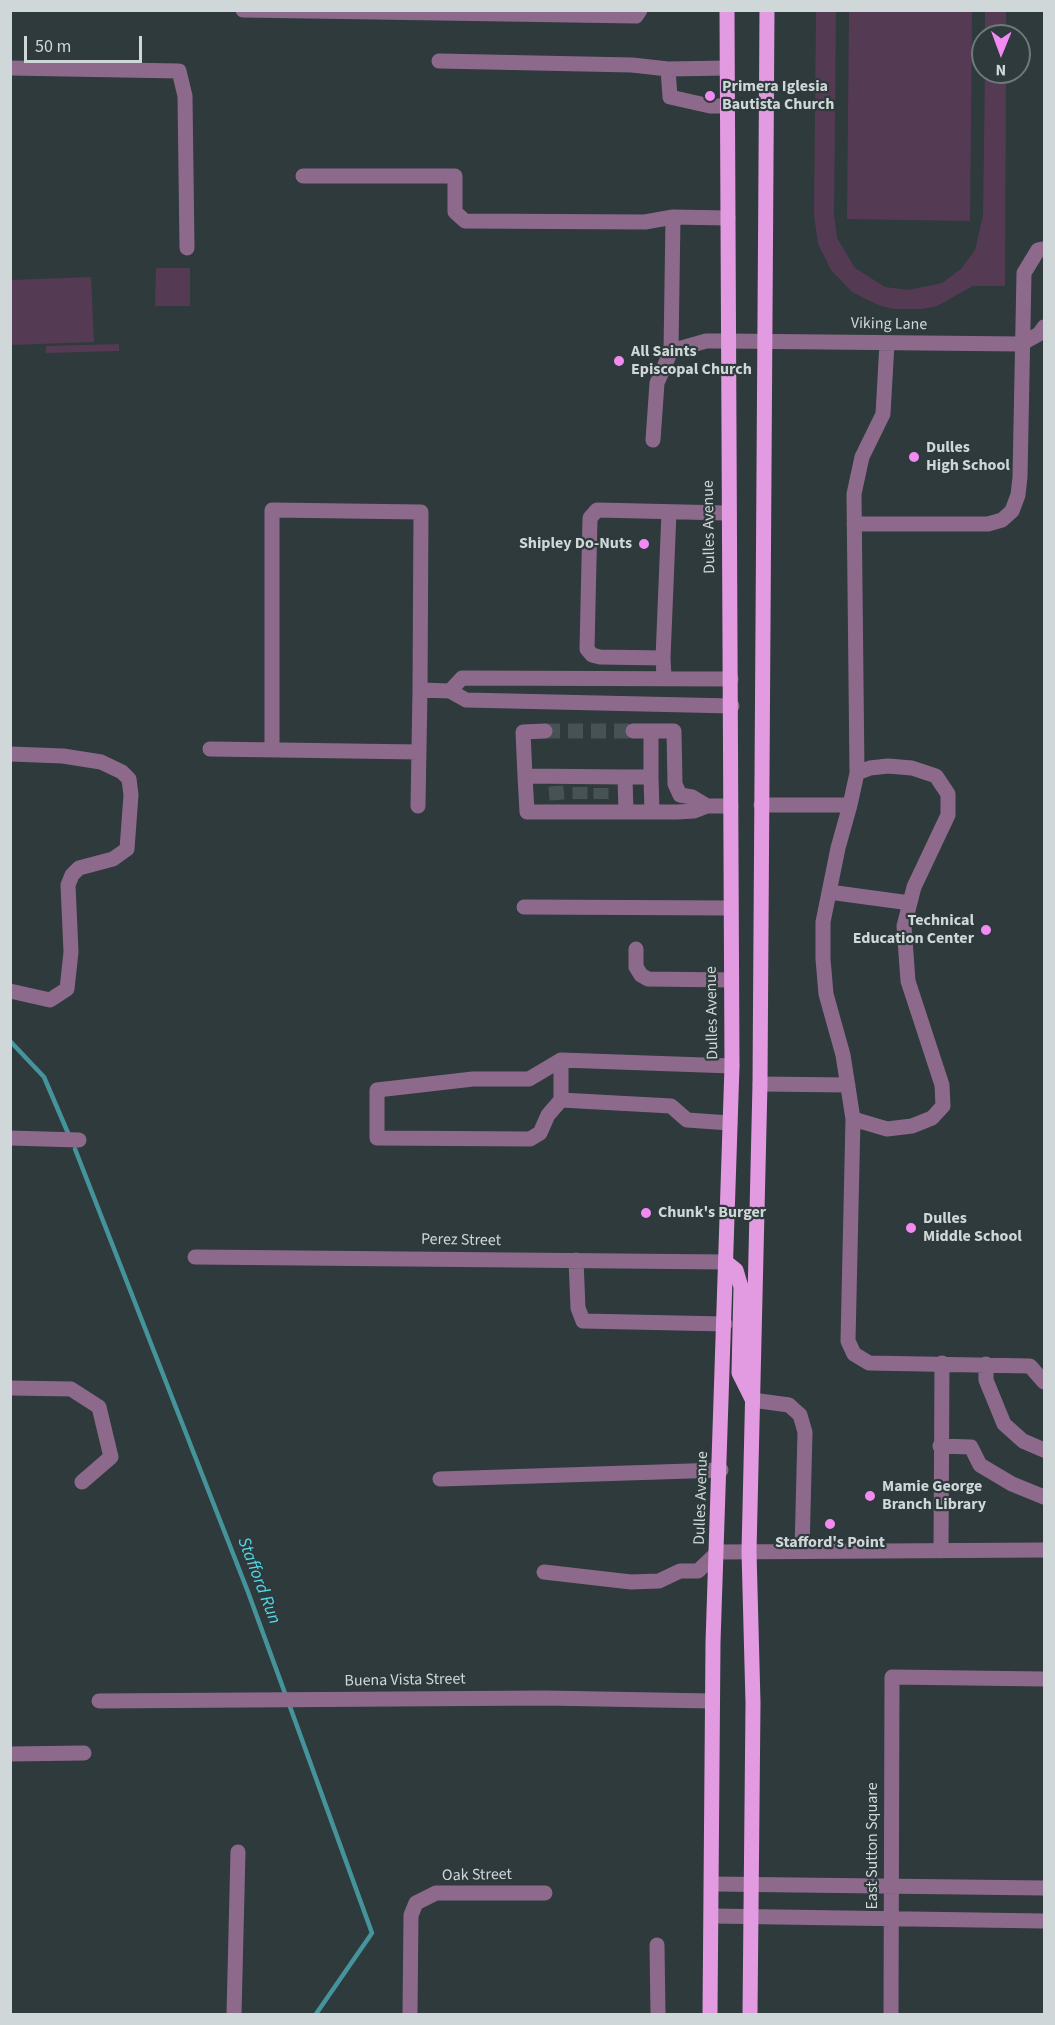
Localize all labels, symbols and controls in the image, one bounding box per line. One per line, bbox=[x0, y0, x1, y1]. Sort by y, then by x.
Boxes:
scale bar bbox=[27, 24, 146, 62]
north arrow bbox=[971, 24, 1031, 84]
text: 50 m bbox=[35, 34, 71, 59]
text: N bbox=[995, 59, 1006, 81]
place label: Primera Iglesia Bautista Church bbox=[722, 77, 834, 115]
marker: Primera Iglesia Bautista Church bbox=[703, 89, 717, 103]
street label: Viking Lane bbox=[851, 315, 927, 335]
place label: All Saints Episcopal Church bbox=[631, 342, 752, 380]
marker: All Saints Episcopal Church bbox=[612, 354, 626, 368]
place label: Dulles High School bbox=[926, 438, 1010, 476]
marker: Dulles High School bbox=[907, 450, 921, 464]
street label: Dulles Avenue bbox=[700, 480, 720, 574]
place label: Shipley Do-Nuts bbox=[519, 534, 632, 554]
marker: Shipley Do-Nuts bbox=[637, 537, 651, 551]
place label: Technical Education Center bbox=[853, 911, 974, 949]
marker: Technical Education Center bbox=[979, 923, 993, 937]
street label: Dulles Avenue bbox=[703, 966, 723, 1060]
place label: Chunk's Burger bbox=[658, 1203, 766, 1223]
marker: Chunk's Burger bbox=[639, 1206, 653, 1220]
place label: Dulles Middle School bbox=[923, 1209, 1022, 1247]
marker: Dulles Middle School bbox=[904, 1221, 918, 1235]
street label: Perez Street bbox=[421, 1231, 501, 1251]
street label: Dulles Avenue bbox=[691, 1451, 713, 1545]
place label: Mamie George Branch Library bbox=[882, 1477, 986, 1515]
marker: Mamie George Branch Library bbox=[863, 1489, 877, 1503]
marker: Stafford's Point bbox=[823, 1517, 837, 1531]
place label: Stafford's Point bbox=[775, 1533, 885, 1553]
water label: Stafford Run bbox=[232, 1534, 284, 1628]
street label: Buena Vista Street bbox=[344, 1670, 466, 1692]
street label: East Sutton Square bbox=[863, 1782, 883, 1910]
street label: Oak Street bbox=[442, 1866, 512, 1886]

